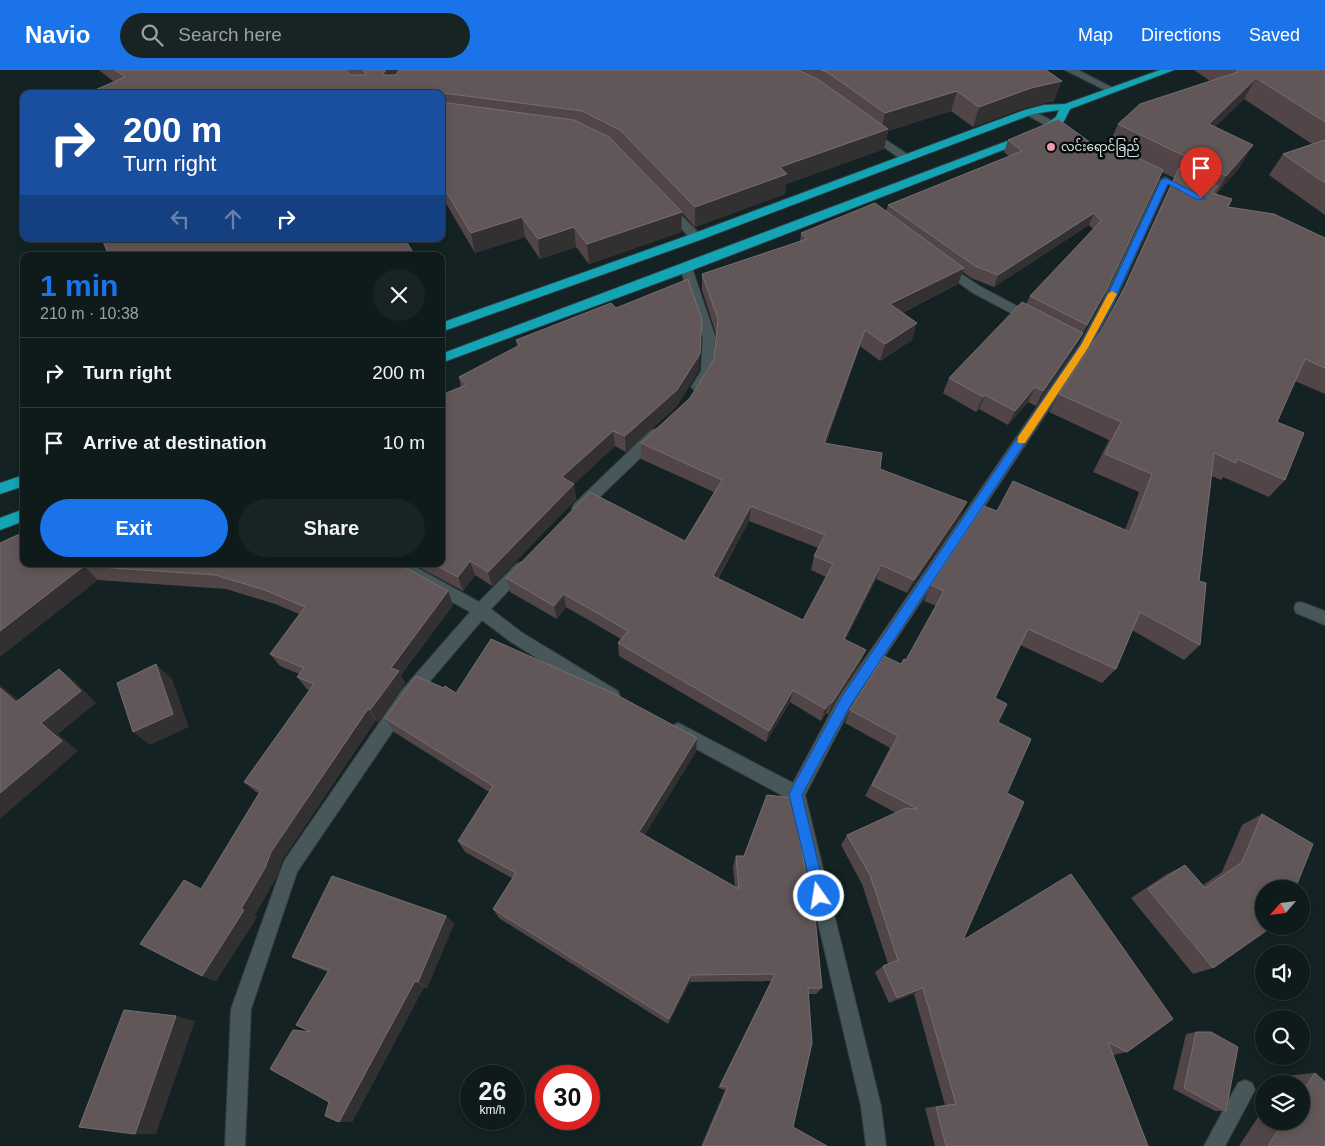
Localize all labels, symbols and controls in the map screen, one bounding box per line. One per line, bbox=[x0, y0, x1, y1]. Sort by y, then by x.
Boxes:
search box bbox=[120, 13, 470, 58]
text: Navio bbox=[25, 21, 90, 48]
icon: search bbox=[138, 21, 166, 49]
text: Search here bbox=[178, 24, 282, 45]
text: Map bbox=[1078, 25, 1113, 45]
text: Directions bbox=[1141, 25, 1221, 45]
text: Saved bbox=[1249, 25, 1300, 45]
icon: right bbox=[40, 110, 105, 175]
text: 200 m bbox=[123, 110, 222, 149]
place label: လင်းရောင်ခြည် bbox=[1061, 138, 1140, 157]
marker: လင်းရောင်ခြည် bbox=[1045, 141, 1057, 153]
pin bbox=[1180, 147, 1222, 198]
text: Turn right bbox=[123, 151, 216, 176]
icon: arrive bbox=[1187, 154, 1215, 182]
icon: left bbox=[166, 205, 194, 233]
icon: ahead bbox=[219, 205, 247, 233]
icon: right bbox=[272, 205, 300, 233]
text: 1 min bbox=[40, 269, 118, 302]
button: close bbox=[373, 269, 425, 321]
text: 210 m · 10:38 bbox=[40, 305, 139, 322]
icon: right bbox=[40, 359, 68, 387]
text: Turn right bbox=[83, 362, 171, 383]
text: 200 m bbox=[372, 362, 425, 383]
icon: arrive bbox=[40, 429, 68, 457]
text: Arrive at destination bbox=[83, 432, 267, 453]
text: 10 m bbox=[383, 432, 425, 453]
button: Exit bbox=[40, 499, 228, 557]
button: Share bbox=[238, 499, 425, 557]
position arrow bbox=[792, 869, 844, 921]
north arrow bbox=[1255, 880, 1310, 935]
map controls bbox=[1255, 880, 1310, 1130]
button: sound bbox=[1255, 945, 1310, 1000]
button: search bbox=[1255, 1010, 1310, 1065]
speed limit sign: 30 bbox=[535, 1065, 600, 1130]
button: layers bbox=[1255, 1075, 1310, 1130]
text: 26 bbox=[479, 1077, 506, 1105]
text: km/h bbox=[479, 1103, 506, 1117]

